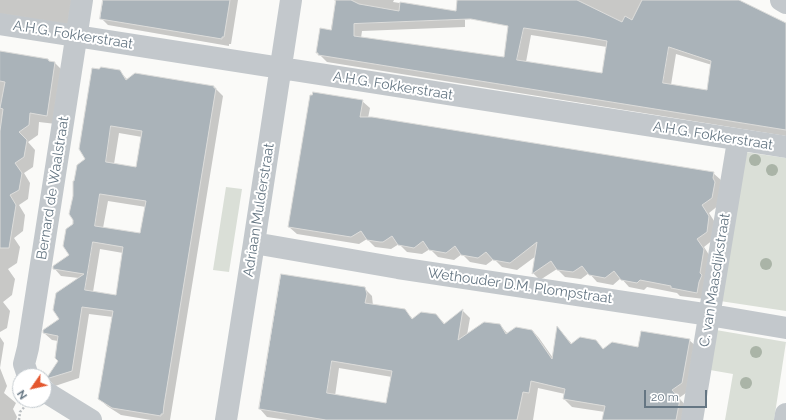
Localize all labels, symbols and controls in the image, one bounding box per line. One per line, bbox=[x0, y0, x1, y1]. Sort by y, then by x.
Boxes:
street label: A.H.G. Fokkerstraat bbox=[12, 17, 134, 53]
street label: A.H.G. Fokkerstraat bbox=[332, 68, 454, 104]
street label: Bernard de Waalstraat bbox=[33, 115, 73, 261]
street label: A.H.G. Fokkerstraat bbox=[652, 118, 774, 154]
street label: Adriaan Mulderstraat bbox=[240, 142, 278, 278]
street label: C. van Maasdijkstraat bbox=[696, 212, 734, 348]
street label: Wethouder D.M. Plompstraat bbox=[427, 265, 613, 307]
north arrow bbox=[12, 368, 52, 408]
scale bar bbox=[646, 382, 709, 408]
text: N bbox=[15, 387, 30, 402]
text: 20 m bbox=[651, 390, 679, 404]

